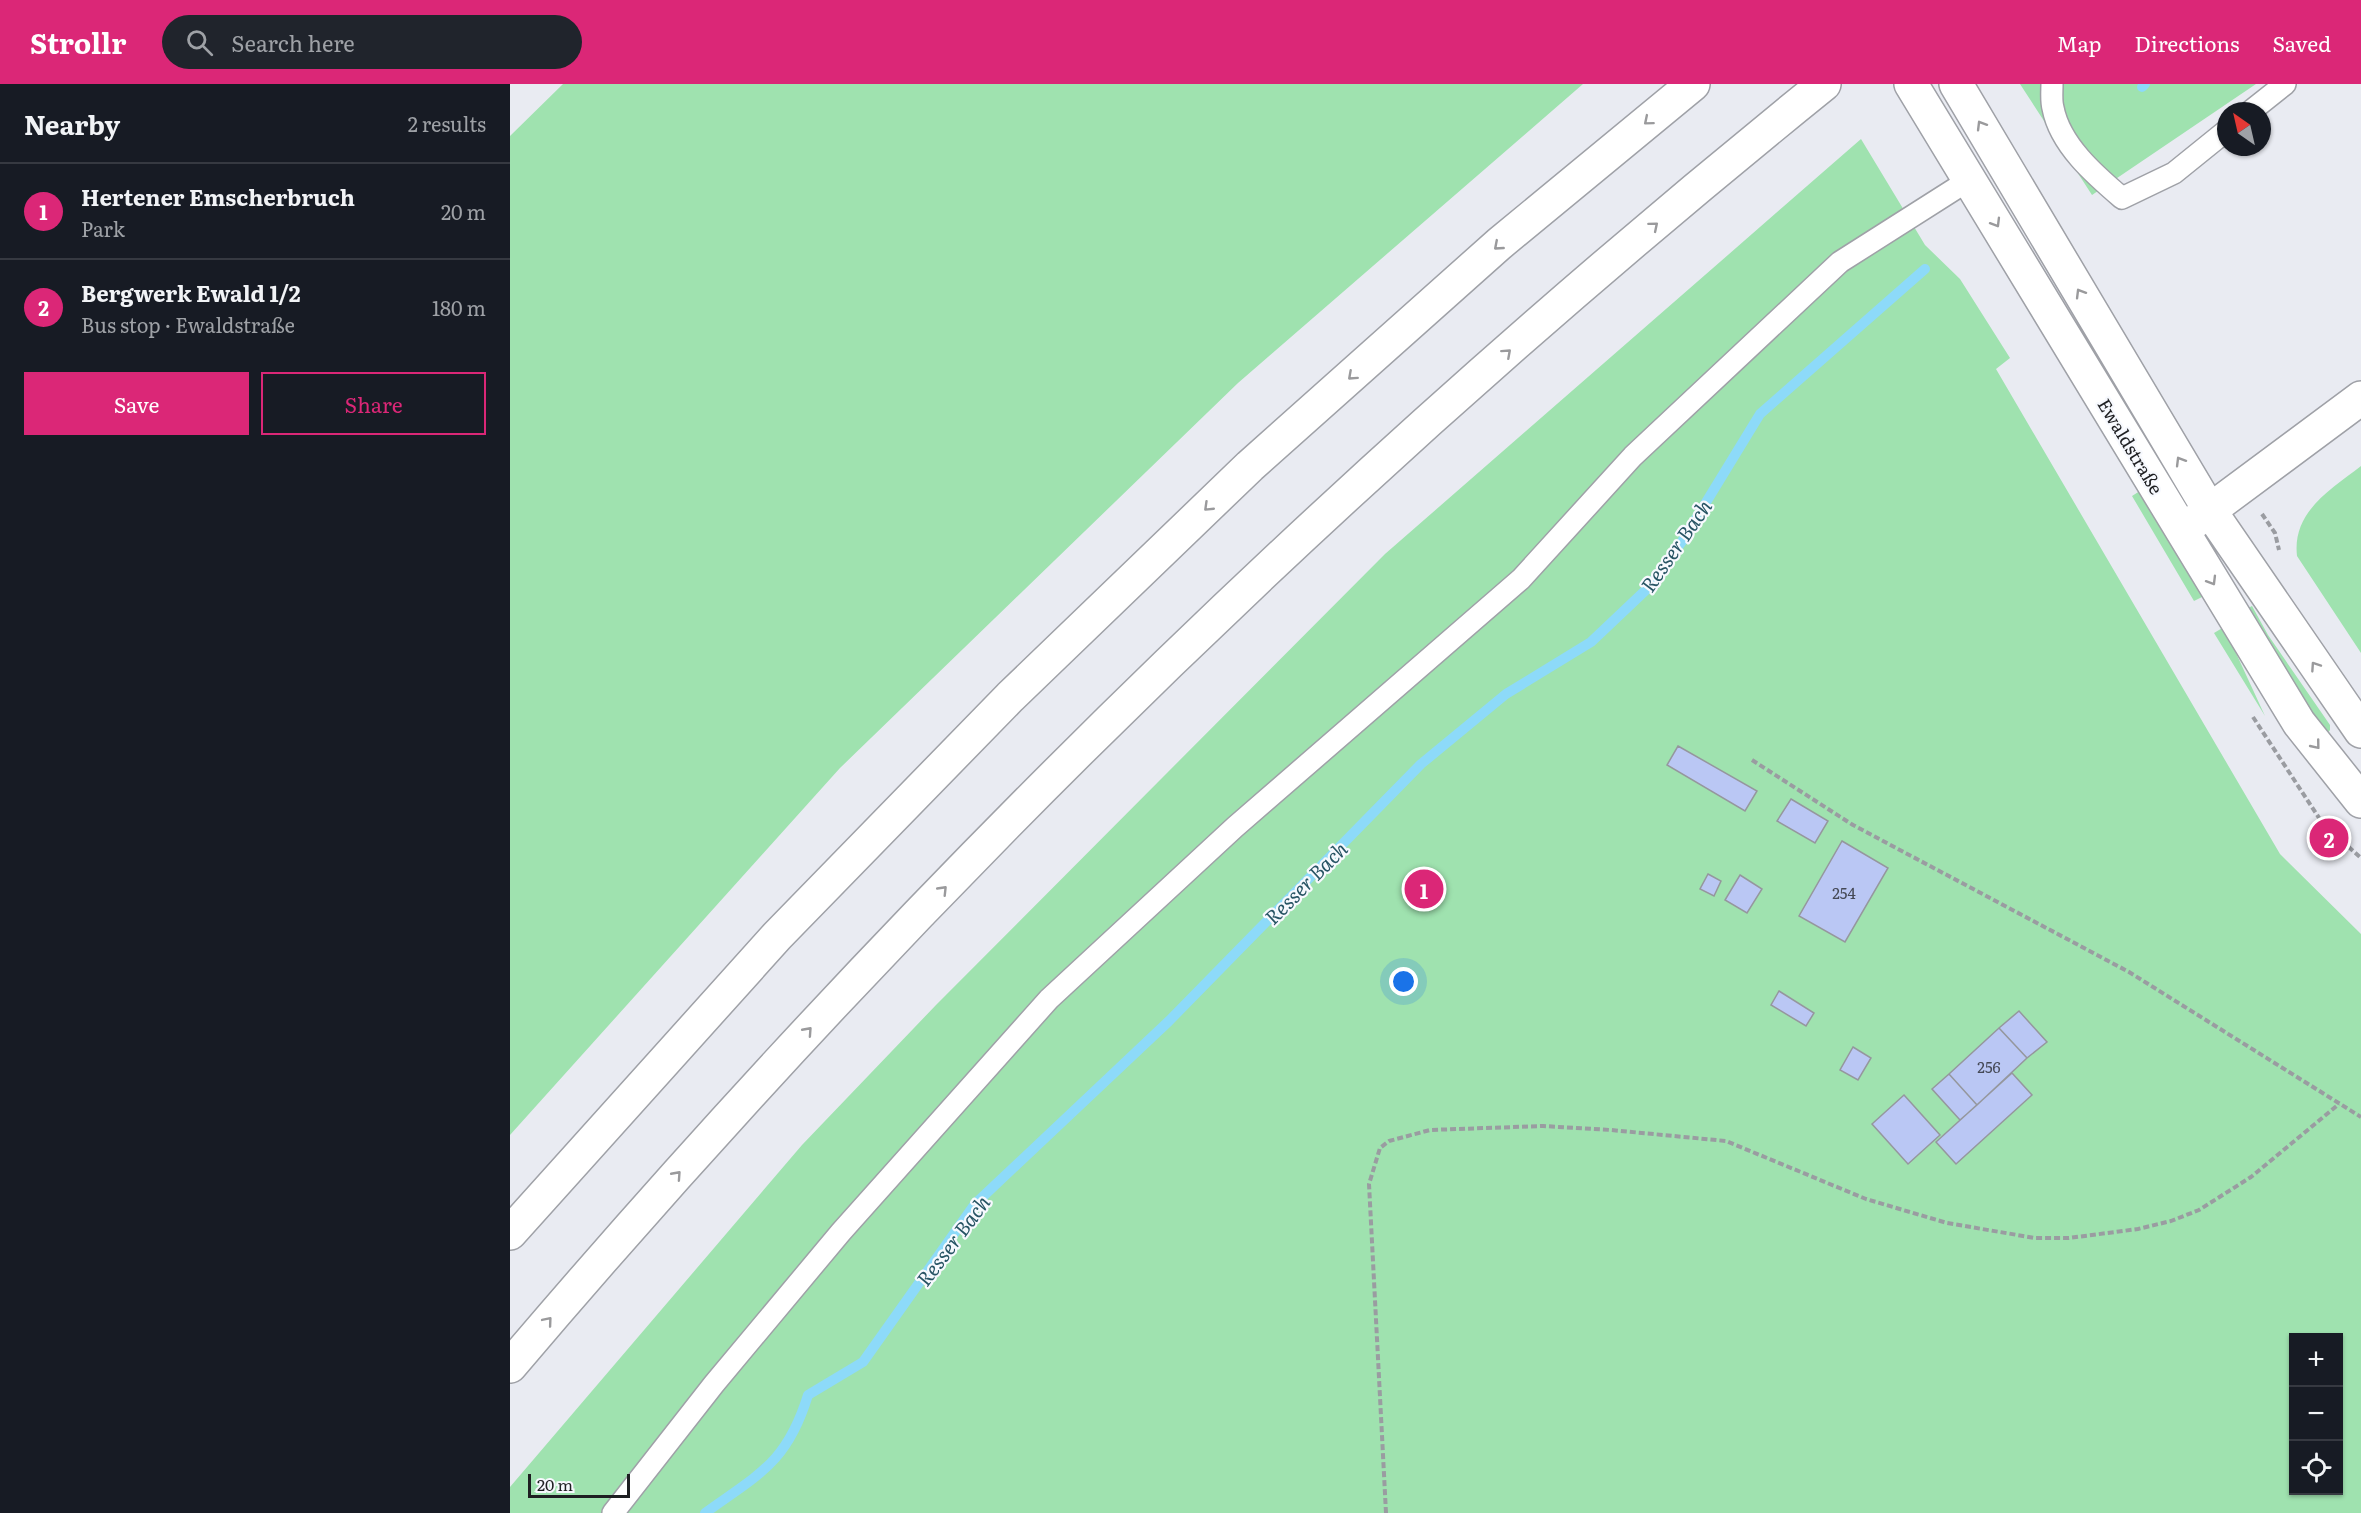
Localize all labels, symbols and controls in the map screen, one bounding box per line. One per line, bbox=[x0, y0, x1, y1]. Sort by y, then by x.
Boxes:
search box bbox=[162, 15, 582, 69]
text: Strollr bbox=[30, 21, 126, 63]
icon: search bbox=[183, 26, 216, 59]
text: Search here bbox=[231, 26, 355, 59]
text: Map bbox=[2057, 27, 2102, 58]
text: Directions bbox=[2135, 27, 2240, 58]
text: Saved bbox=[2273, 27, 2331, 58]
north arrow bbox=[2217, 102, 2271, 156]
text: Nearby bbox=[24, 104, 120, 143]
text: 2 results bbox=[408, 108, 486, 138]
one-way arrow bbox=[1644, 114, 1655, 125]
one-way arrow bbox=[1977, 121, 1988, 132]
text: Hertener Emscherbruch bbox=[81, 180, 355, 213]
text: 1 bbox=[39, 196, 48, 226]
text: 20 m bbox=[441, 196, 486, 226]
text: Park bbox=[81, 213, 125, 243]
one-way arrow bbox=[1988, 217, 2000, 227]
one-way arrow bbox=[1648, 223, 1659, 234]
one-way arrow bbox=[1494, 239, 1505, 250]
text: Bergwerk Ewald 1/2 bbox=[81, 276, 301, 309]
one-way arrow bbox=[2076, 289, 2087, 299]
text: 2 bbox=[38, 292, 49, 322]
text: 180 m bbox=[432, 292, 486, 322]
text: Bus stop · Ewaldstraße bbox=[81, 309, 295, 339]
one-way arrow bbox=[1500, 349, 1510, 360]
one-way arrow bbox=[1348, 369, 1359, 380]
button: Save bbox=[24, 372, 249, 435]
button: Share bbox=[261, 372, 486, 435]
street label: Ewaldstraße bbox=[2092, 393, 2170, 499]
one-way arrow bbox=[2176, 457, 2188, 467]
water label: Resser Bach bbox=[1632, 492, 1718, 597]
one-way arrow bbox=[1204, 500, 1215, 511]
one-way arrow bbox=[2205, 575, 2217, 585]
one-way arrow bbox=[2311, 662, 2322, 673]
one-way arrow bbox=[2309, 739, 2320, 750]
pin: 2 bbox=[2310, 816, 2348, 861]
water label: Resser Bach bbox=[1257, 833, 1354, 930]
pin: 1 bbox=[1404, 866, 1444, 912]
house number: 254 bbox=[1832, 881, 1856, 904]
one-way arrow bbox=[936, 886, 947, 896]
your location bbox=[1389, 967, 1418, 996]
one-way arrow bbox=[801, 1027, 812, 1037]
house number: 256 bbox=[1977, 1055, 2001, 1078]
one-way arrow bbox=[670, 1171, 681, 1181]
water label: Resser Bach bbox=[908, 1188, 996, 1292]
one-way arrow bbox=[541, 1317, 552, 1328]
map controls bbox=[2289, 1333, 2343, 1495]
button: + bbox=[2289, 1333, 2343, 1387]
button: − bbox=[2289, 1387, 2343, 1441]
button: locate bbox=[2289, 1441, 2343, 1495]
scale bar bbox=[528, 1471, 630, 1498]
text: 20 m bbox=[537, 1472, 573, 1496]

